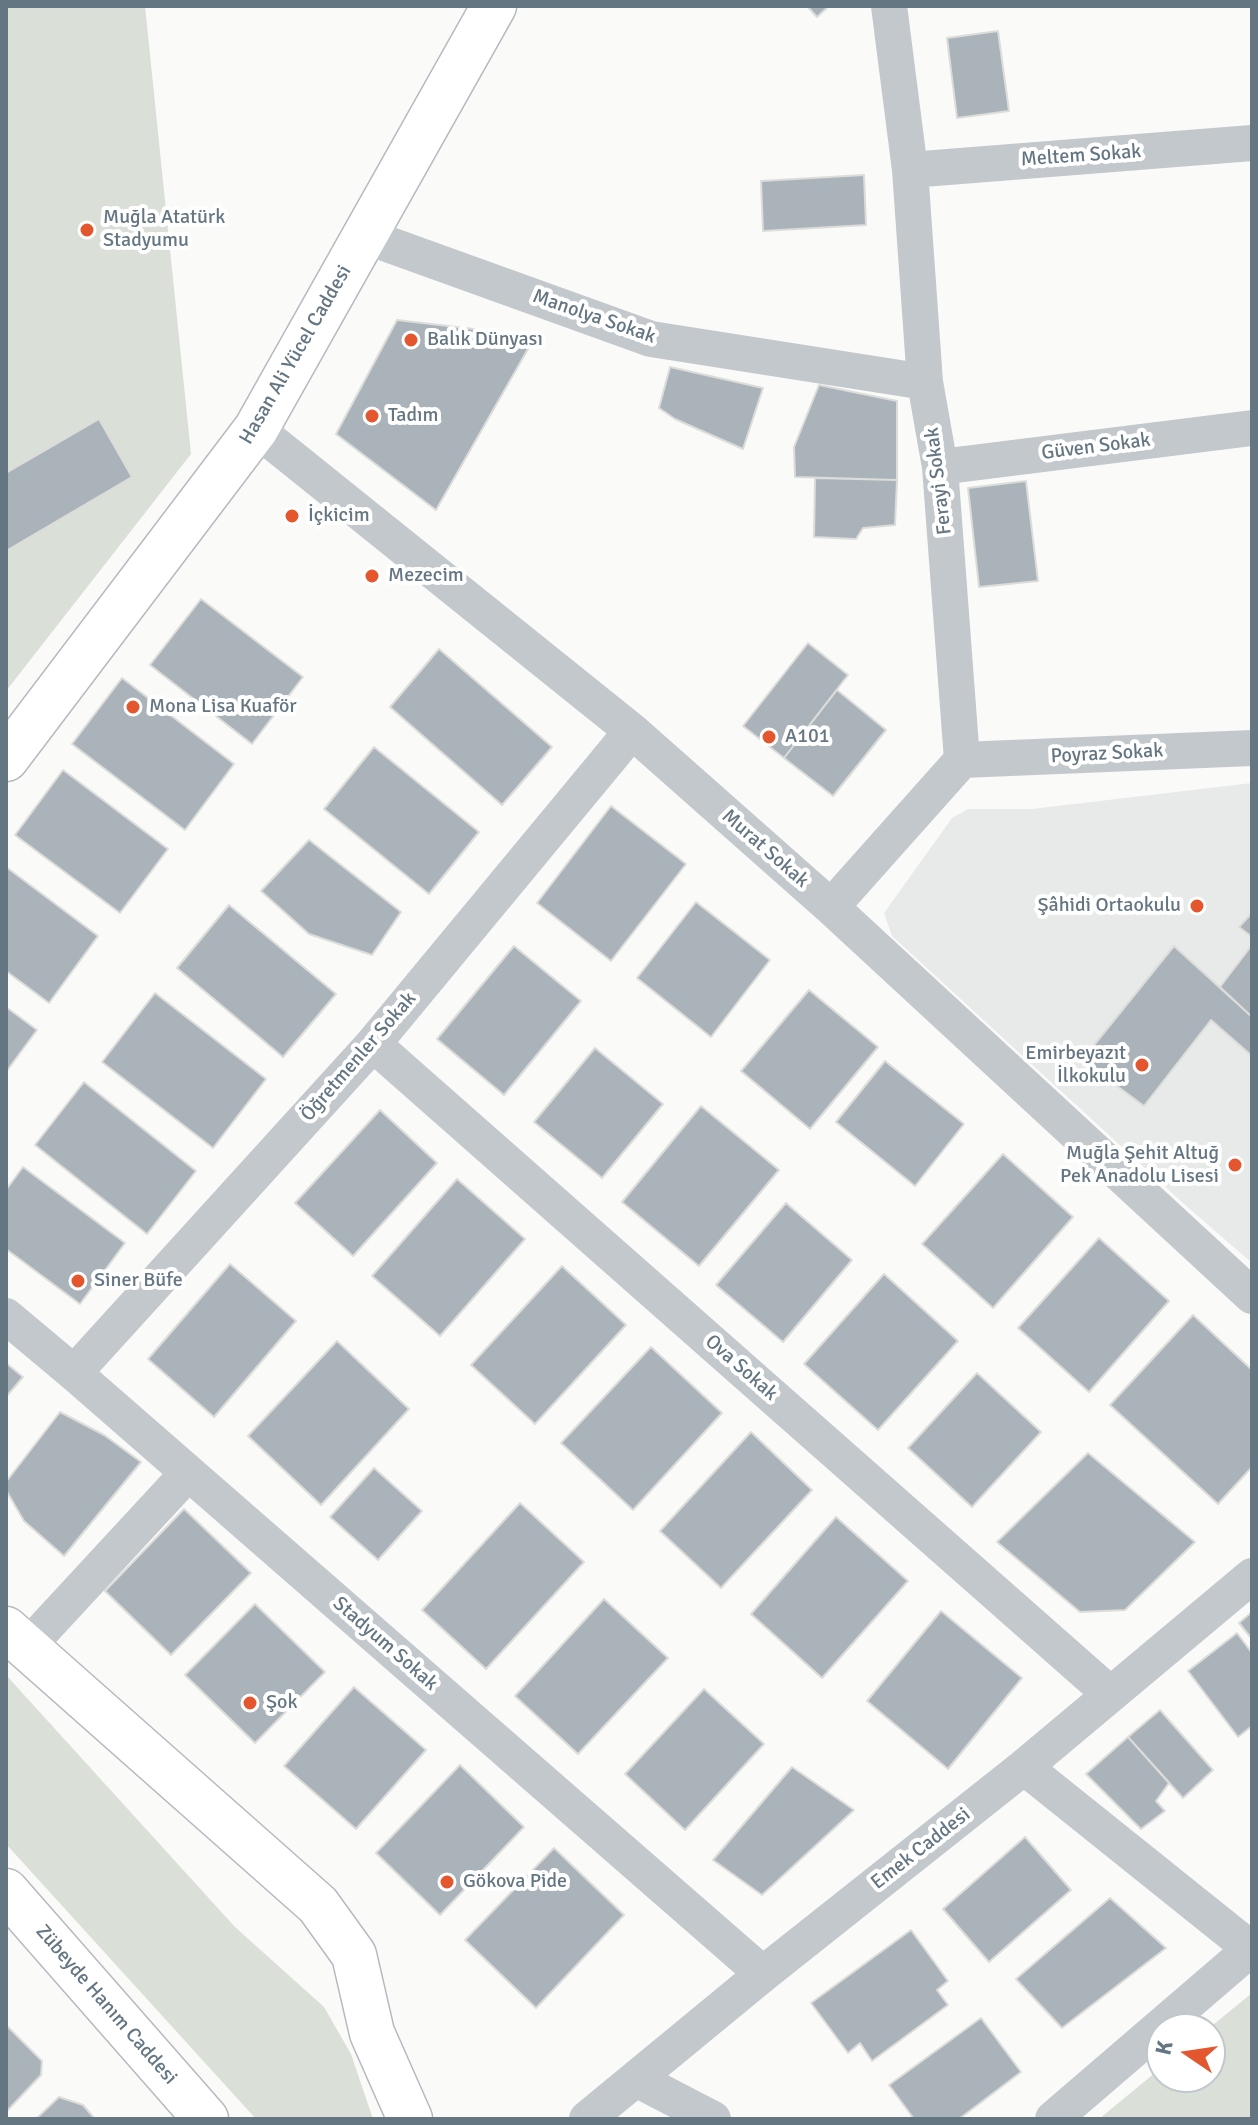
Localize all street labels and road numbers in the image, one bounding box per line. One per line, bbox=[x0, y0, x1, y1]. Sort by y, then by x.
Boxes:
street label: Meltem Sokak bbox=[1020, 140, 1142, 172]
street label: Hasan Ali Yücel Caddesi bbox=[235, 261, 357, 449]
street label: Manolya Sokak bbox=[529, 285, 659, 349]
street label: Ferayi Sokak bbox=[921, 426, 957, 536]
street label: Güven Sokak bbox=[1040, 428, 1152, 466]
street label: Poyraz Sokak bbox=[1050, 739, 1164, 769]
street label: Murat Sokak bbox=[717, 805, 813, 893]
street label: Öğretmenler Sokak bbox=[296, 987, 422, 1127]
street label: Ova Sokak bbox=[700, 1330, 782, 1406]
street label: Stadyum Sokak bbox=[328, 1592, 442, 1696]
street label: Emek Caddesi bbox=[867, 1803, 975, 1895]
street label: Zübeyde Hanım Caddesi bbox=[30, 1920, 182, 2090]

